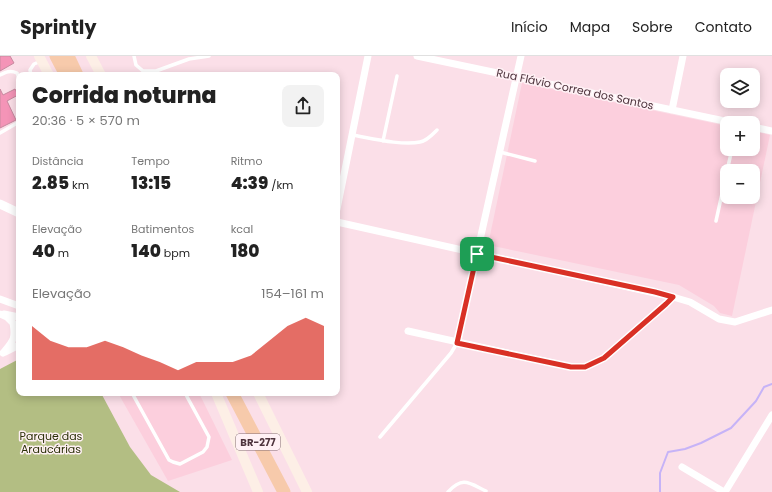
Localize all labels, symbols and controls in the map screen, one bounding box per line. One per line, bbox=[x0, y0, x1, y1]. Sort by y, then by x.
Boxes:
text: Sprintly bbox=[20, 14, 96, 41]
text: Início bbox=[511, 17, 548, 37]
text: Mapa bbox=[570, 17, 610, 37]
text: Sobre bbox=[632, 17, 673, 37]
text: Contato bbox=[695, 17, 752, 37]
street label: Rua Flávio Correa dos Santos bbox=[495, 64, 655, 114]
map controls bbox=[720, 68, 760, 204]
button: layers bbox=[720, 68, 760, 108]
text: Corrida noturna bbox=[32, 80, 217, 111]
button: share bbox=[282, 85, 324, 127]
text: 20:36 · 5 × 570 m bbox=[32, 111, 140, 130]
button: + bbox=[720, 116, 760, 156]
text: Distância bbox=[32, 153, 84, 169]
text: Tempo bbox=[131, 153, 170, 169]
text: Ritmo bbox=[231, 153, 262, 169]
button: − bbox=[720, 164, 760, 204]
text: 2.85 bbox=[32, 171, 69, 195]
text: 13:15 bbox=[131, 171, 171, 195]
text: 4:39 bbox=[231, 171, 268, 195]
text: km bbox=[69, 177, 89, 193]
text: /km bbox=[268, 177, 293, 193]
text: Elevação bbox=[32, 221, 82, 237]
text: Batimentos bbox=[131, 221, 194, 237]
text: kcal bbox=[231, 221, 253, 237]
pin bbox=[460, 237, 494, 271]
text: 40 bbox=[32, 239, 55, 263]
text: 140 bbox=[131, 239, 161, 263]
text: 180 bbox=[231, 239, 260, 263]
icon: arrive bbox=[466, 243, 488, 265]
text: m bbox=[55, 245, 69, 261]
text: bpm bbox=[161, 245, 190, 261]
text: Elevação bbox=[32, 284, 91, 303]
text: 154–161 m bbox=[261, 284, 324, 303]
park label: Parque das Araucárias bbox=[20, 428, 83, 457]
road number: BR-277 bbox=[236, 434, 280, 450]

